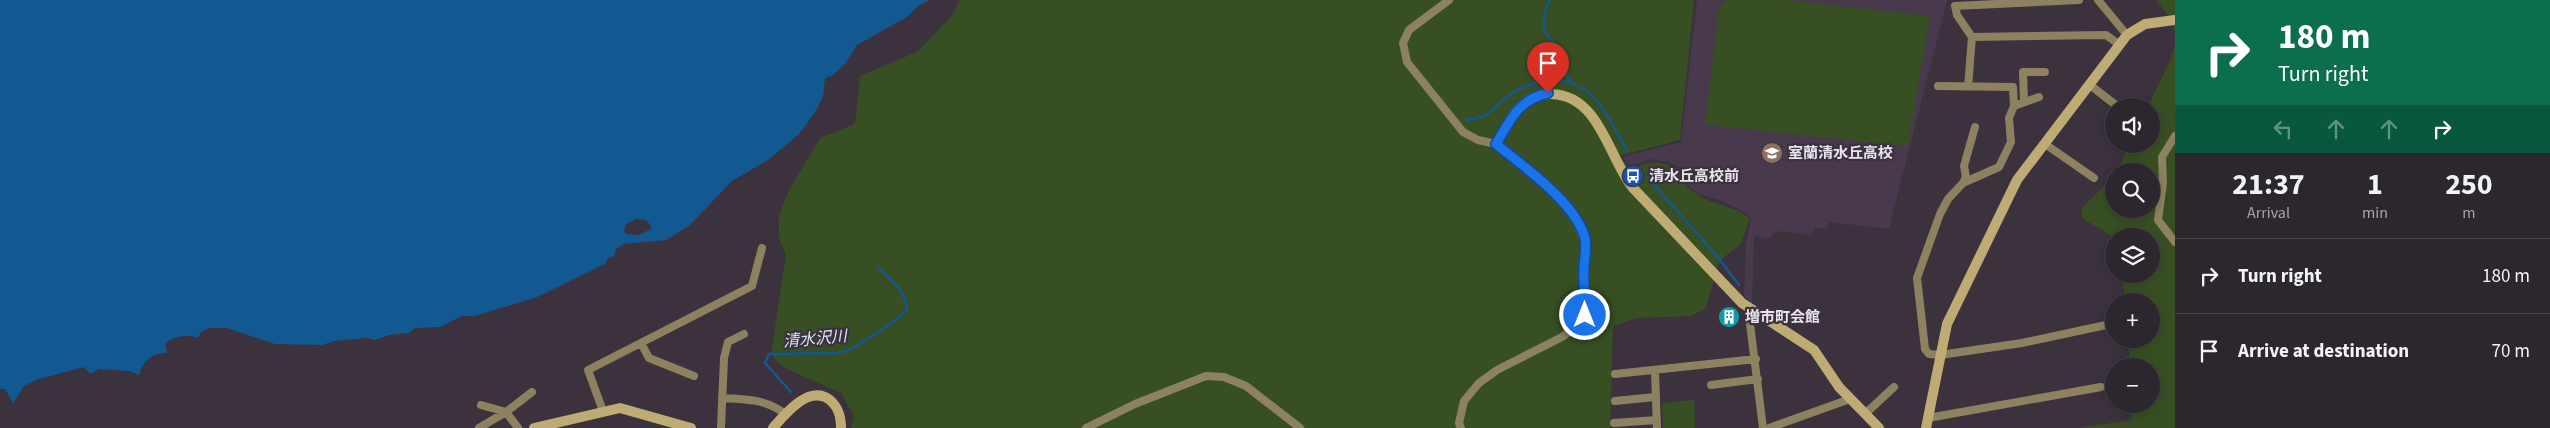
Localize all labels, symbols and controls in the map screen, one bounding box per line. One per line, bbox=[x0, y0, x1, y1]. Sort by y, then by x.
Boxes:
text: 180 m bbox=[2278, 12, 2370, 62]
icon: right bbox=[2195, 20, 2260, 85]
pin bbox=[1527, 42, 1569, 93]
icon: arrive bbox=[1534, 49, 1562, 77]
text: Turn right bbox=[2278, 58, 2368, 90]
map controls bbox=[2105, 98, 2160, 413]
button: sound bbox=[2105, 98, 2160, 153]
icon: left bbox=[2269, 115, 2297, 143]
icon: ahead bbox=[2322, 115, 2350, 143]
icon: ahead bbox=[2375, 115, 2403, 143]
icon: right bbox=[2428, 115, 2456, 143]
school or university icon: 室蘭清水丘高校 bbox=[1760, 141, 1784, 165]
place label: 室蘭清水丘高校 bbox=[1788, 143, 1893, 164]
button: search bbox=[2105, 163, 2160, 218]
text: 21:37 bbox=[2232, 163, 2305, 206]
text: 1 bbox=[2367, 163, 2383, 206]
text: 250 bbox=[2445, 163, 2493, 206]
bus stop icon: 清水丘高校前 bbox=[1621, 164, 1645, 188]
place label: 清水丘高校前 bbox=[1649, 166, 1739, 187]
text: Arrival bbox=[2247, 202, 2290, 224]
text: min bbox=[2362, 202, 2388, 224]
text: m bbox=[2462, 202, 2476, 224]
button: layers bbox=[2105, 228, 2160, 283]
icon: right bbox=[2195, 262, 2223, 290]
text: Turn right bbox=[2238, 263, 2322, 290]
text: 180 m bbox=[2482, 263, 2530, 290]
position arrow bbox=[1558, 288, 1610, 340]
button: + bbox=[2105, 293, 2160, 348]
building icon: 増市町会館 bbox=[1717, 305, 1741, 329]
place label: 増市町会館 bbox=[1745, 307, 1820, 328]
water label: 清水沢川 bbox=[782, 325, 850, 353]
icon: arrive bbox=[2195, 337, 2223, 365]
text: Arrive at destination bbox=[2238, 338, 2409, 365]
text: 70 m bbox=[2492, 338, 2530, 365]
button: − bbox=[2105, 358, 2160, 413]

